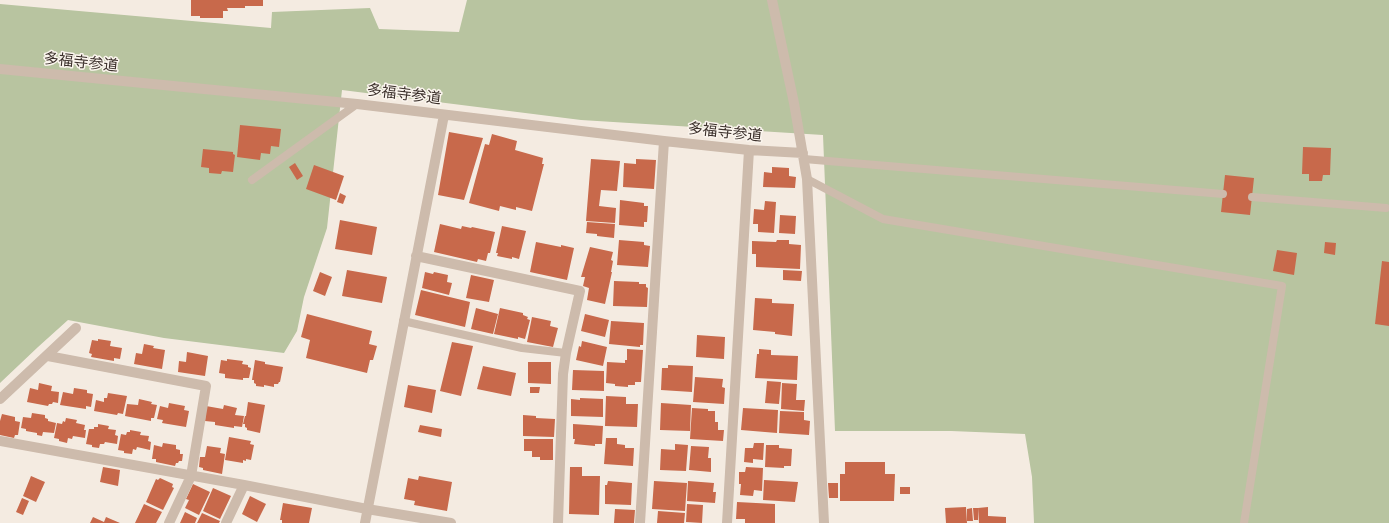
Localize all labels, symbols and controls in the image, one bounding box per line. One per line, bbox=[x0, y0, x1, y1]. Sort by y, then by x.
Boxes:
street label: 多福寺参道 bbox=[43, 49, 119, 75]
street label: 多福寺参道 bbox=[366, 80, 442, 108]
street label: 多福寺参道 bbox=[687, 119, 763, 145]

